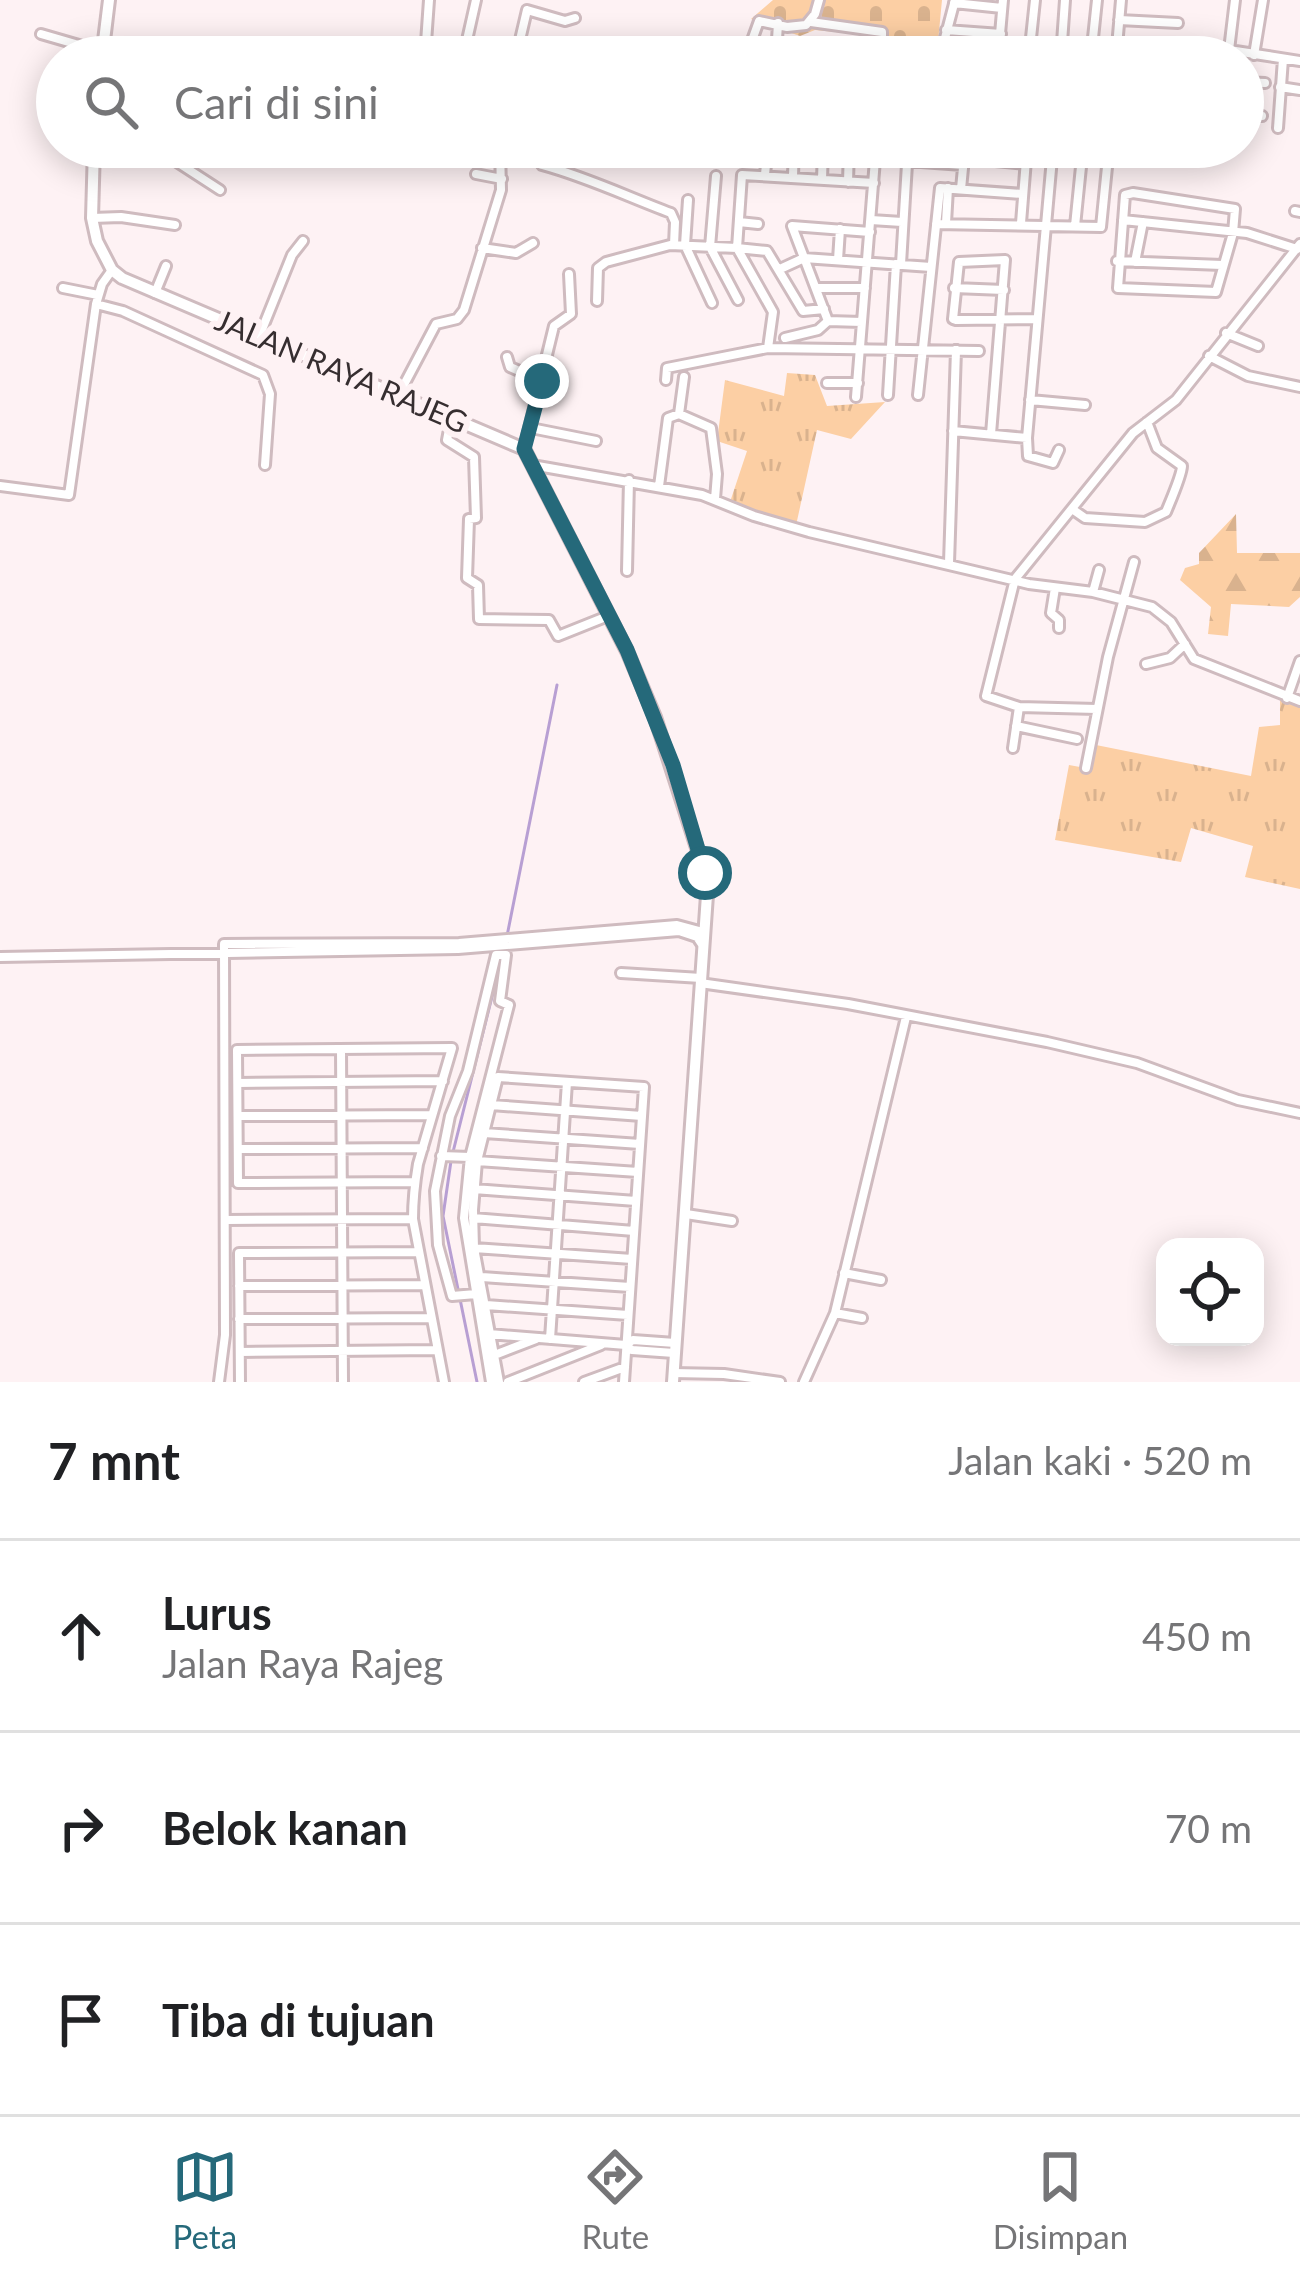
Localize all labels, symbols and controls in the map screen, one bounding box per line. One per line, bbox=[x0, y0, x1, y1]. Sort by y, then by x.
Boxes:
search box bbox=[36, 36, 1264, 168]
icon: search bbox=[78, 69, 144, 135]
text: Cari di sini bbox=[174, 75, 379, 129]
street label: JALAN RAYA RAJEG bbox=[210, 301, 473, 440]
route end bbox=[515, 354, 569, 408]
route start bbox=[678, 846, 732, 900]
map controls bbox=[1156, 1238, 1264, 1346]
button: locate bbox=[1156, 1238, 1264, 1346]
text: 7 mnt bbox=[48, 1430, 180, 1491]
text: Jalan kaki · 520 m bbox=[948, 1437, 1252, 1483]
text: Lurus bbox=[162, 1586, 272, 1640]
icon: ahead bbox=[48, 1603, 114, 1669]
text: 450 m bbox=[1142, 1613, 1252, 1659]
text: Jalan Raya Rajeg bbox=[162, 1640, 443, 1686]
icon: right bbox=[48, 1795, 114, 1861]
text: Belok kanan bbox=[162, 1801, 408, 1855]
text: 70 m bbox=[1165, 1805, 1252, 1851]
icon: arrive bbox=[48, 1987, 114, 2053]
text: Tiba di tujuan bbox=[162, 1993, 435, 2047]
tab: Peta bbox=[172, 2144, 238, 2256]
tab: Rute bbox=[582, 2144, 649, 2256]
tab: Disimpan bbox=[993, 2144, 1128, 2256]

